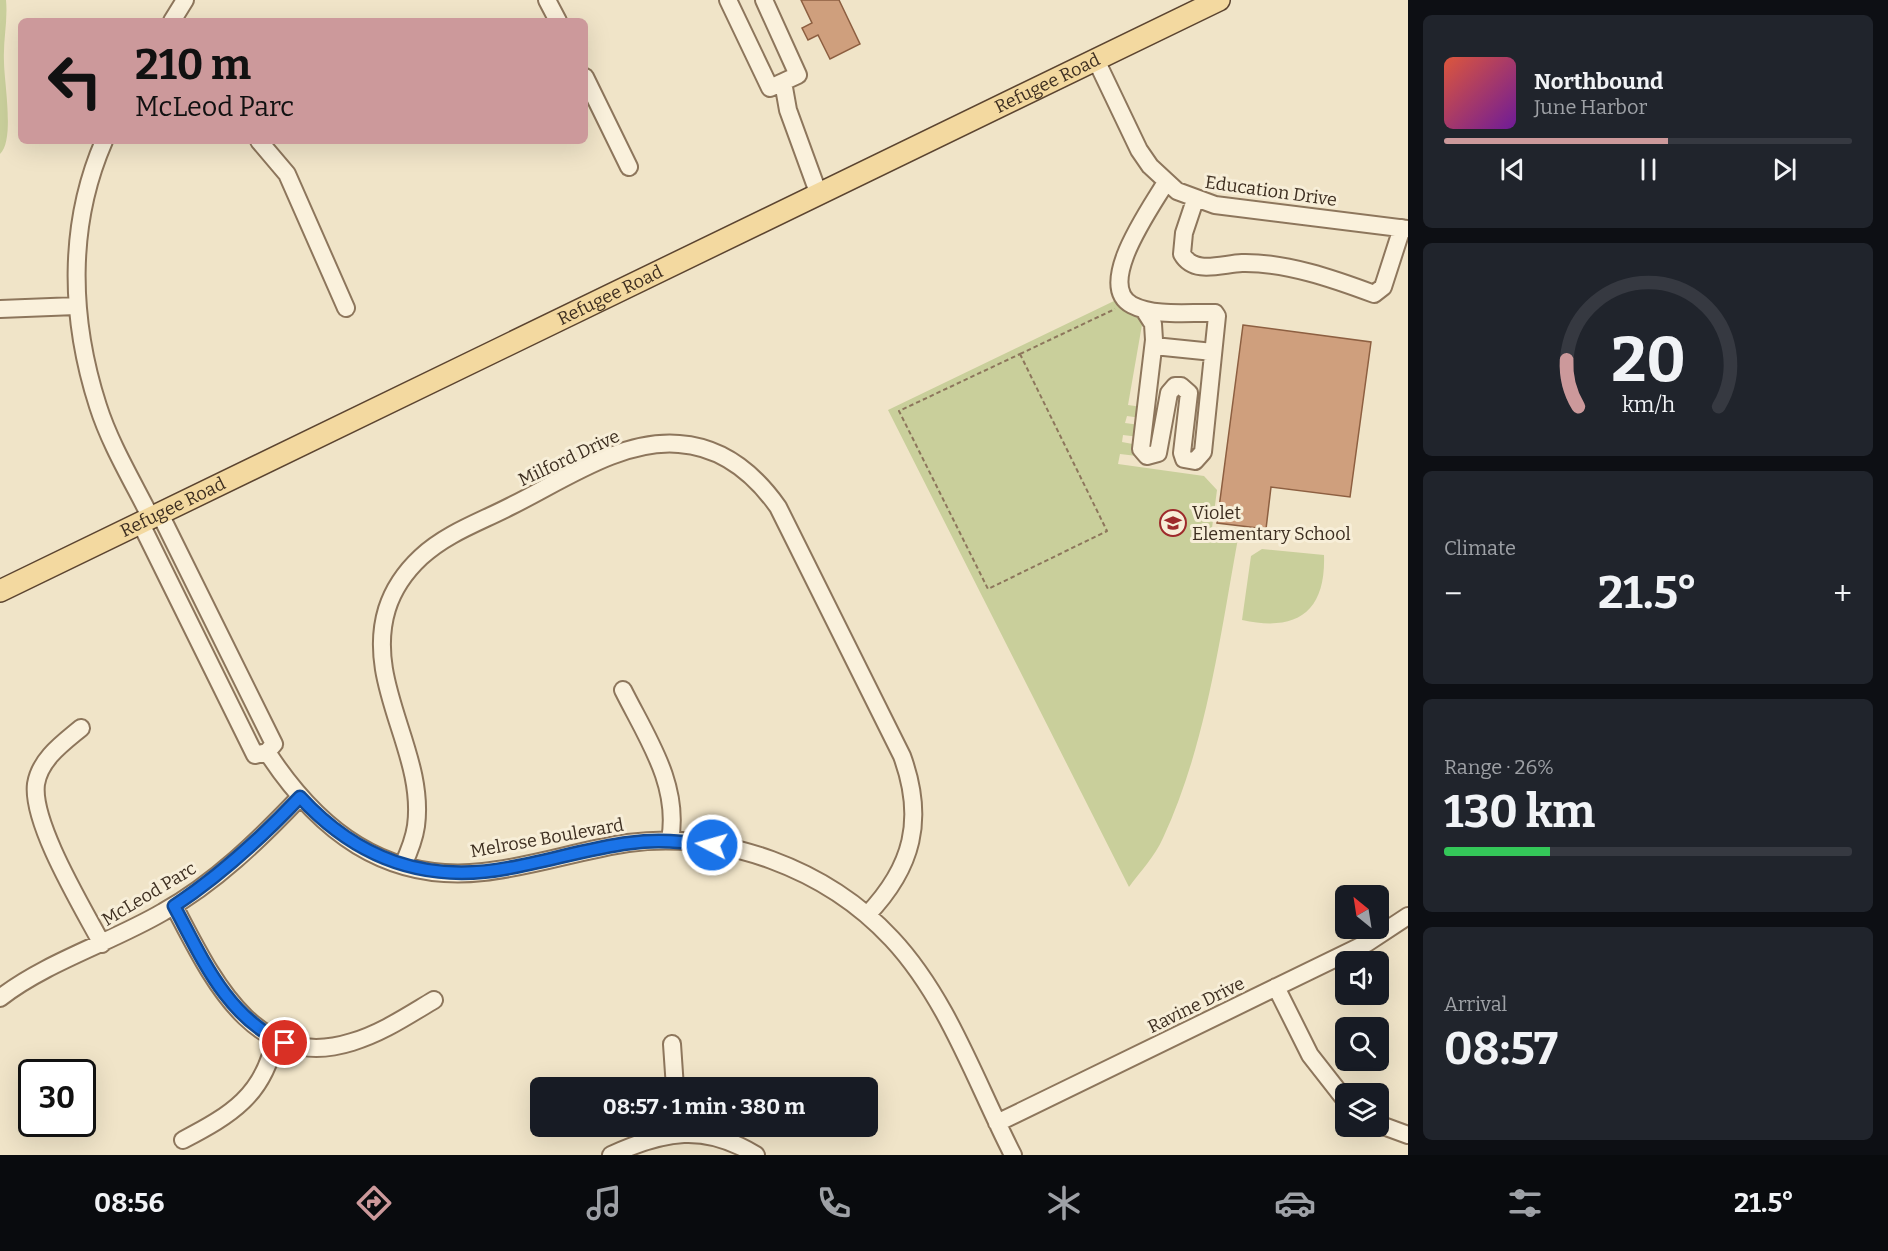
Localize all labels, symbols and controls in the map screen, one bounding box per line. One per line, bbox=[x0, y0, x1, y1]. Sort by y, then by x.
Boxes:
text: 210 m bbox=[135, 40, 251, 90]
icon: left bbox=[36, 42, 114, 120]
street label: Refugee Road bbox=[991, 48, 1104, 118]
text: Northbound bbox=[1534, 68, 1663, 95]
text: McLeod Parc bbox=[135, 91, 294, 123]
text: June Harbor bbox=[1534, 95, 1647, 119]
icon: previous bbox=[1496, 153, 1529, 186]
icon: pause bbox=[1632, 153, 1665, 186]
icon: next bbox=[1768, 153, 1801, 186]
street label: Education Drive bbox=[1204, 171, 1338, 211]
street label: Refugee Road bbox=[554, 260, 667, 330]
text: 20 bbox=[1611, 323, 1685, 398]
text: km/h bbox=[1621, 392, 1675, 418]
street label: Milford Drive bbox=[515, 425, 623, 491]
street label: Refugee Road bbox=[117, 472, 229, 542]
place label: Violet Elementary School bbox=[1192, 502, 1351, 545]
school or university icon: Violet Elementary School bbox=[1158, 508, 1188, 538]
text: Climate bbox=[1444, 536, 1516, 560]
text: 21.5° bbox=[1598, 566, 1697, 620]
text: − bbox=[1444, 574, 1462, 614]
text: + bbox=[1833, 574, 1852, 614]
text: Range · 26% bbox=[1444, 755, 1554, 779]
text: 130 km bbox=[1444, 785, 1595, 839]
position arrow bbox=[680, 813, 744, 877]
street label: Melrose Boulevard bbox=[469, 814, 626, 862]
street label: McLeod Parc bbox=[98, 857, 200, 931]
north arrow bbox=[1335, 885, 1389, 939]
map controls bbox=[1335, 885, 1389, 1137]
button: sound bbox=[1335, 951, 1389, 1005]
street label: Ravine Drive bbox=[1144, 972, 1248, 1038]
text: Arrival bbox=[1444, 992, 1507, 1016]
pin bbox=[259, 1017, 310, 1068]
button: search bbox=[1335, 1017, 1389, 1071]
text: 08:57 bbox=[1444, 1022, 1558, 1076]
icon: arrive bbox=[268, 1026, 301, 1059]
speed limit sign: 30 bbox=[18, 1059, 96, 1137]
button: layers bbox=[1335, 1083, 1389, 1137]
text: 08:57 · 1 min · 380 m bbox=[603, 1093, 805, 1120]
icon: directions bbox=[353, 1182, 395, 1224]
icon: music bbox=[583, 1182, 625, 1224]
icon: phone bbox=[813, 1182, 855, 1224]
icon: climate bbox=[1043, 1182, 1085, 1224]
icon: car bbox=[1274, 1182, 1316, 1224]
icon: filters bbox=[1504, 1182, 1546, 1224]
text: 08:56 bbox=[94, 1187, 165, 1219]
text: 21.5° bbox=[1734, 1187, 1794, 1219]

